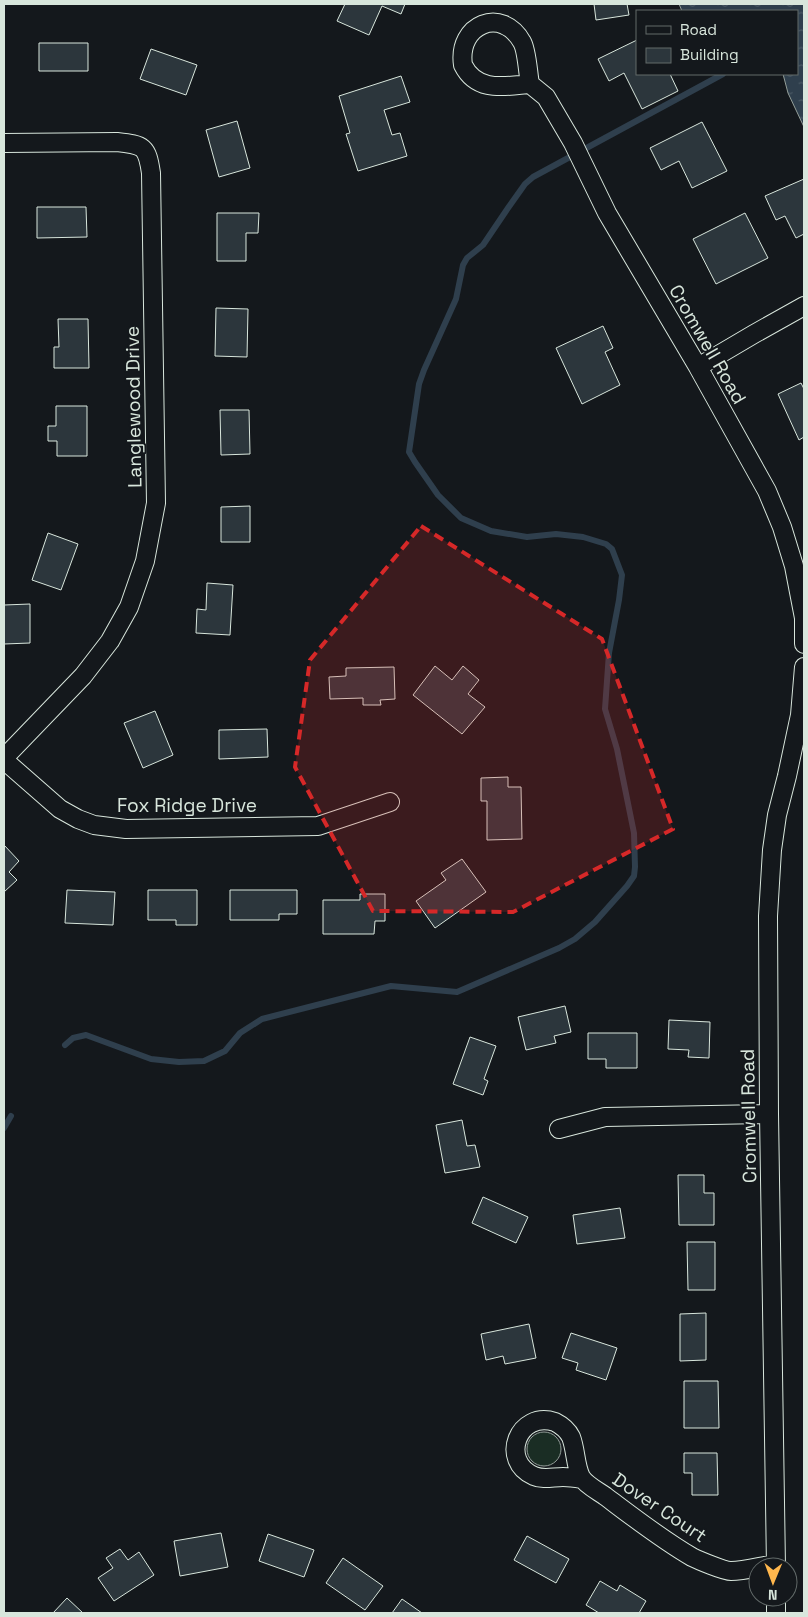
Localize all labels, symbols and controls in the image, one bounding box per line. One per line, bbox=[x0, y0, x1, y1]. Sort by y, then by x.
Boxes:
legend bbox=[636, 10, 798, 75]
text: Road bbox=[680, 20, 717, 39]
text: Building bbox=[680, 45, 739, 64]
street label: Cromwell Road bbox=[663, 280, 752, 409]
street label: Langlewood Drive bbox=[120, 326, 147, 488]
street label: Fox Ridge Drive bbox=[117, 793, 257, 818]
street label: Cromwell Road bbox=[735, 1049, 762, 1183]
street label: Dover Court bbox=[608, 1467, 712, 1548]
north arrow bbox=[748, 1557, 798, 1607]
text: N bbox=[768, 1586, 778, 1604]

